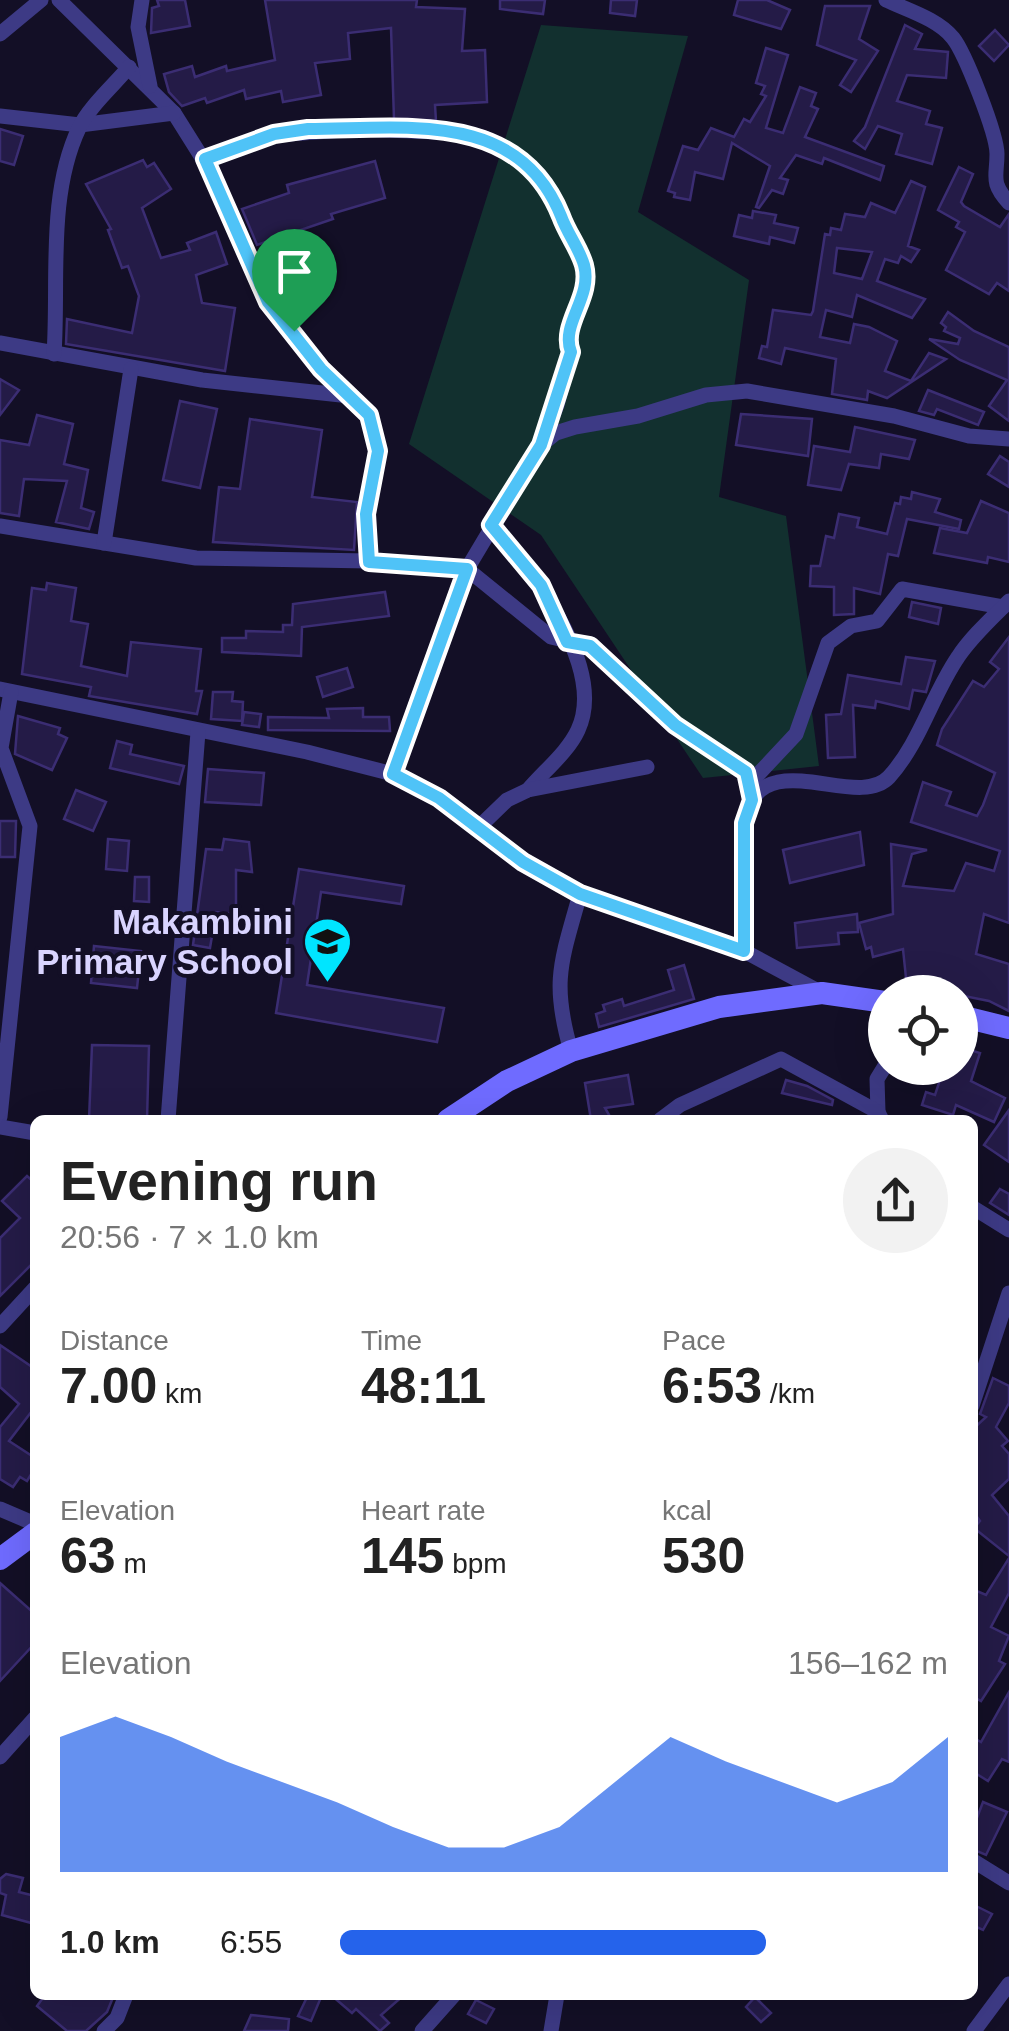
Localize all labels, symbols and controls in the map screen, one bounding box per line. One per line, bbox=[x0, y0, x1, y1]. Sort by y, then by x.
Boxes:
pin bbox=[252, 229, 337, 332]
icon: arrive bbox=[267, 244, 322, 299]
place label: Makambini Primary School bbox=[36, 902, 293, 981]
school or university icon: Makambini Primary School bbox=[302, 916, 354, 984]
map controls bbox=[868, 975, 978, 1085]
button: locate bbox=[868, 975, 978, 1085]
button: share bbox=[843, 1148, 948, 1253]
text: Evening run bbox=[60, 1150, 378, 1212]
text: 20:56 · 7 × 1.0 km bbox=[60, 1219, 319, 1255]
text: Distance bbox=[60, 1325, 169, 1356]
text: Time bbox=[361, 1325, 422, 1356]
text: Pace bbox=[662, 1325, 726, 1356]
text: 7.00 bbox=[60, 1358, 157, 1414]
text: 48:11 bbox=[361, 1358, 486, 1414]
text: 6:53 bbox=[662, 1358, 762, 1414]
text: km bbox=[157, 1378, 202, 1409]
text: /km bbox=[762, 1378, 815, 1409]
text: Elevation bbox=[60, 1495, 175, 1526]
text: Heart rate bbox=[361, 1495, 486, 1526]
text: kcal bbox=[662, 1495, 712, 1526]
text: 63 bbox=[60, 1528, 116, 1584]
text: 145 bbox=[361, 1528, 444, 1584]
text: 530 bbox=[662, 1528, 745, 1584]
text: m bbox=[116, 1548, 147, 1579]
text: bpm bbox=[444, 1548, 507, 1579]
text: Elevation bbox=[60, 1645, 192, 1681]
text: 156–162 m bbox=[788, 1645, 948, 1681]
text: 1.0 km bbox=[60, 1924, 160, 1960]
text: 6:55 bbox=[220, 1924, 282, 1960]

